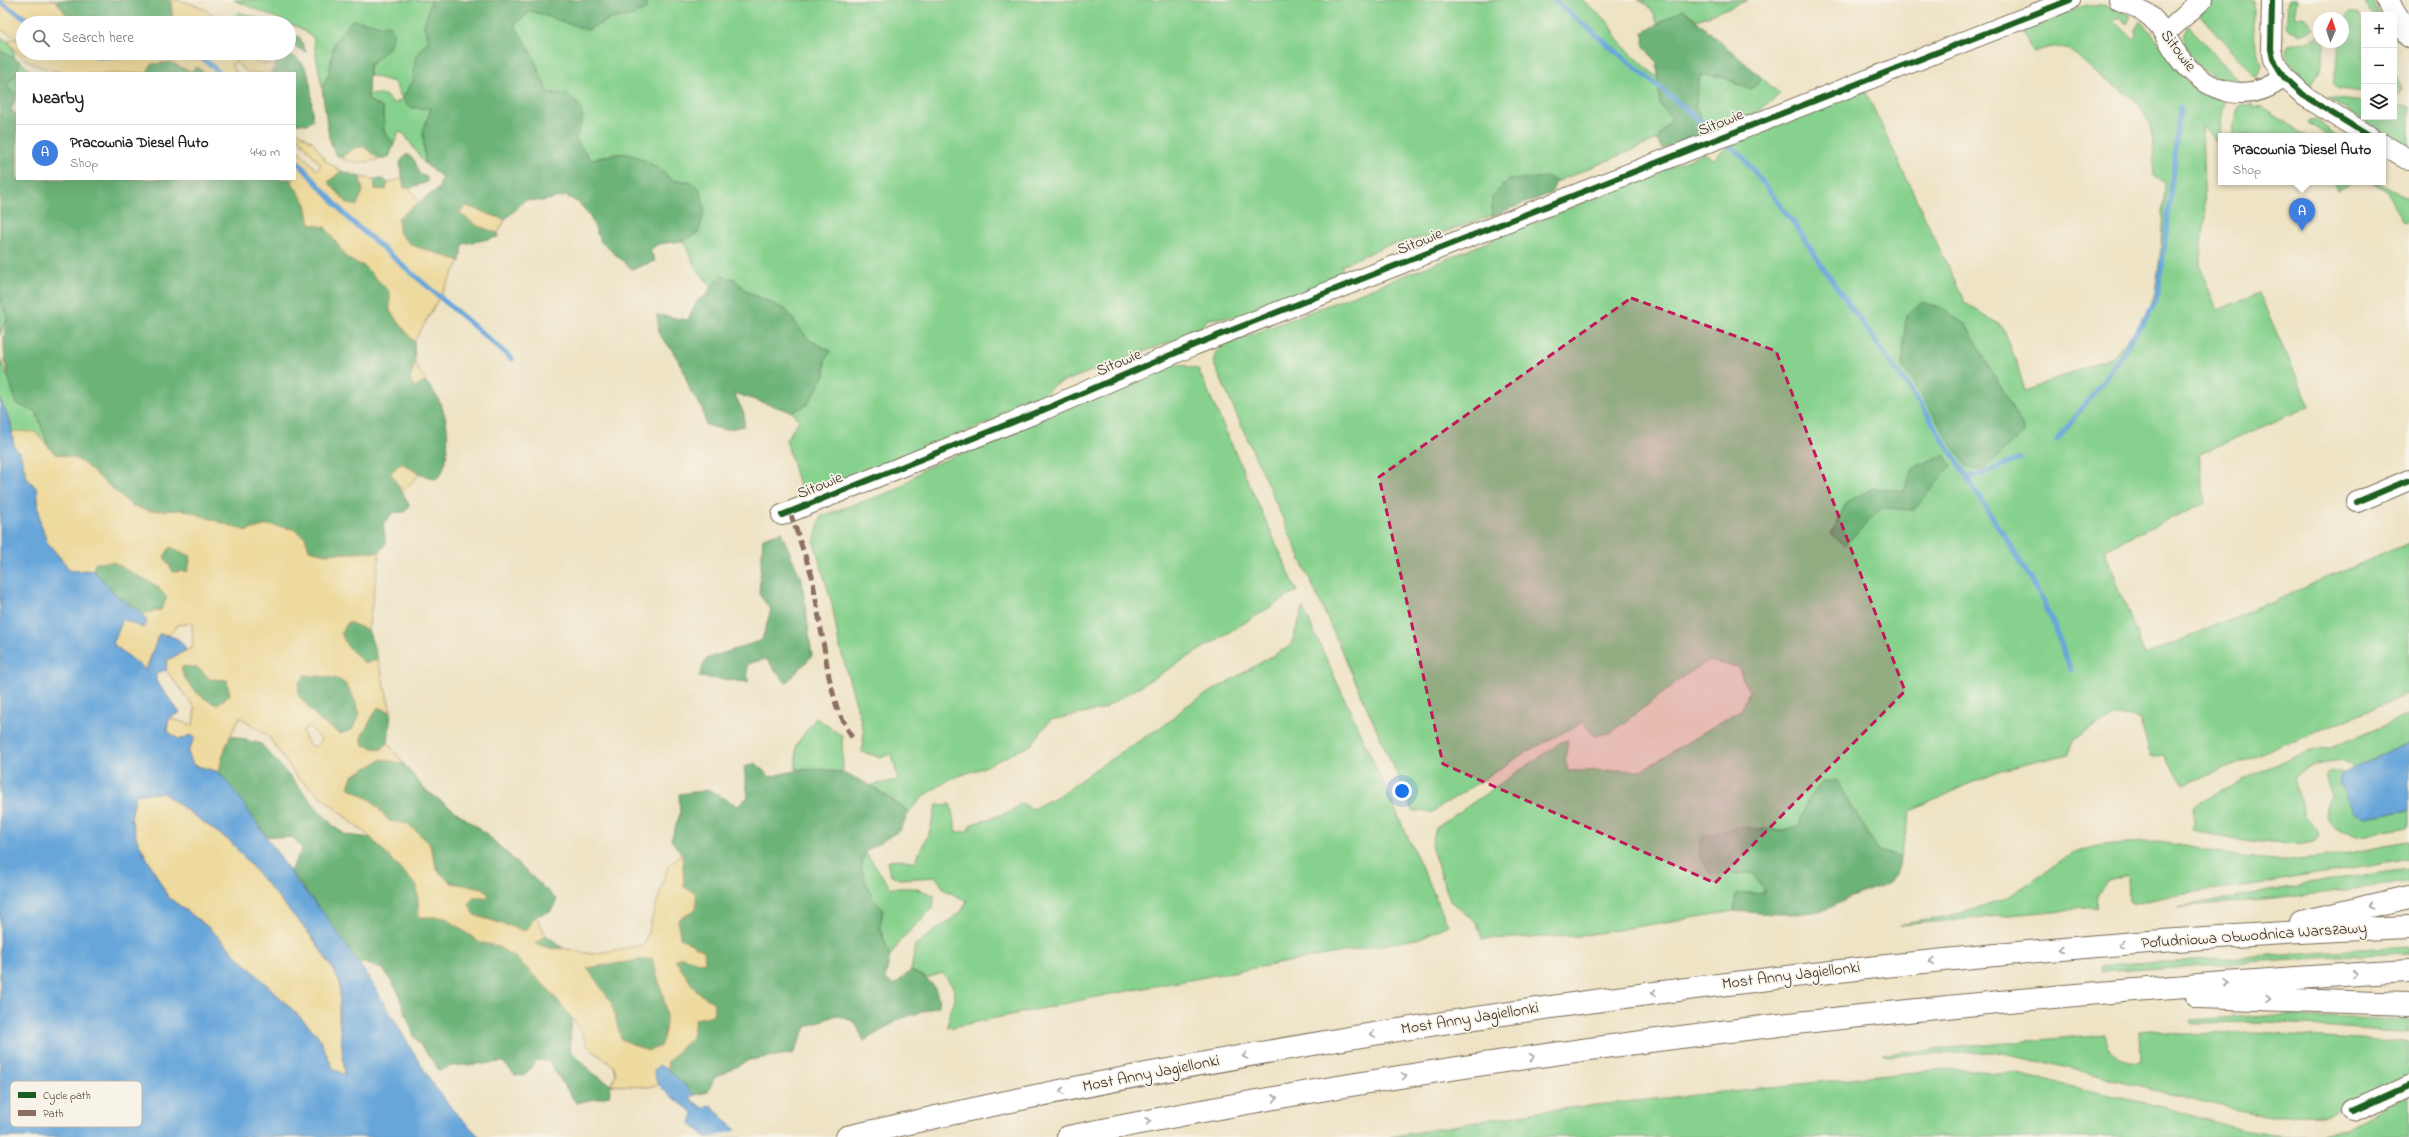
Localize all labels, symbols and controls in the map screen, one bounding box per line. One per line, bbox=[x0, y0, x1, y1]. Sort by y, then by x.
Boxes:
north arrow bbox=[2313, 12, 2349, 48]
map controls bbox=[2361, 12, 2397, 120]
button: + bbox=[2361, 12, 2397, 48]
search box bbox=[16, 16, 296, 60]
street label: Sitowie bbox=[2154, 25, 2202, 78]
icon: search bbox=[30, 27, 52, 49]
text: Search here bbox=[62, 27, 134, 49]
button: − bbox=[2361, 48, 2397, 84]
button: layers bbox=[2361, 84, 2397, 120]
text: Nearby bbox=[32, 86, 84, 111]
street label: Sitowie bbox=[1695, 103, 1748, 143]
text: Pracownia Diesel Auto bbox=[70, 132, 208, 154]
popup bbox=[2218, 133, 2386, 185]
text: Pracownia Diesel Auto bbox=[2233, 139, 2371, 161]
text: A bbox=[41, 143, 49, 162]
text: 440 m bbox=[250, 143, 280, 162]
text: Shop bbox=[70, 154, 98, 173]
text: Shop bbox=[2233, 161, 2261, 180]
pin: A bbox=[2289, 198, 2315, 231]
street label: Sitowie bbox=[1394, 222, 1447, 262]
street label: Sitowie bbox=[1092, 342, 1146, 383]
street label: Sitowie bbox=[794, 466, 847, 506]
your location bbox=[1392, 781, 1412, 801]
one-way arrow bbox=[2368, 901, 2374, 909]
street label: Południowa Obwodnica Warszawy bbox=[2140, 916, 2368, 956]
one-way arrow bbox=[2119, 940, 2125, 949]
one-way arrow bbox=[2058, 945, 2064, 954]
street label: Most Anny Jagiellonki bbox=[1720, 956, 1862, 996]
one-way arrow bbox=[1928, 956, 1935, 965]
one-way arrow bbox=[2352, 970, 2358, 979]
one-way arrow bbox=[2223, 979, 2229, 988]
one-way arrow bbox=[1651, 988, 1657, 997]
street label: Most Anny Jagiellonki bbox=[1399, 996, 1541, 1042]
one-way arrow bbox=[2265, 996, 2271, 1005]
one-way arrow bbox=[1370, 1029, 1376, 1038]
street label: Most Anny Jagiellonki bbox=[1080, 1049, 1222, 1099]
one-way arrow bbox=[1242, 1051, 1248, 1060]
one-way arrow bbox=[1529, 1053, 1535, 1062]
one-way arrow bbox=[1400, 1072, 1407, 1081]
legend bbox=[10, 1081, 142, 1127]
one-way arrow bbox=[1059, 1087, 1066, 1095]
text: Cycle path bbox=[43, 1088, 91, 1105]
one-way arrow bbox=[1272, 1094, 1279, 1103]
text: Path bbox=[43, 1106, 64, 1122]
one-way arrow bbox=[1144, 1118, 1151, 1126]

